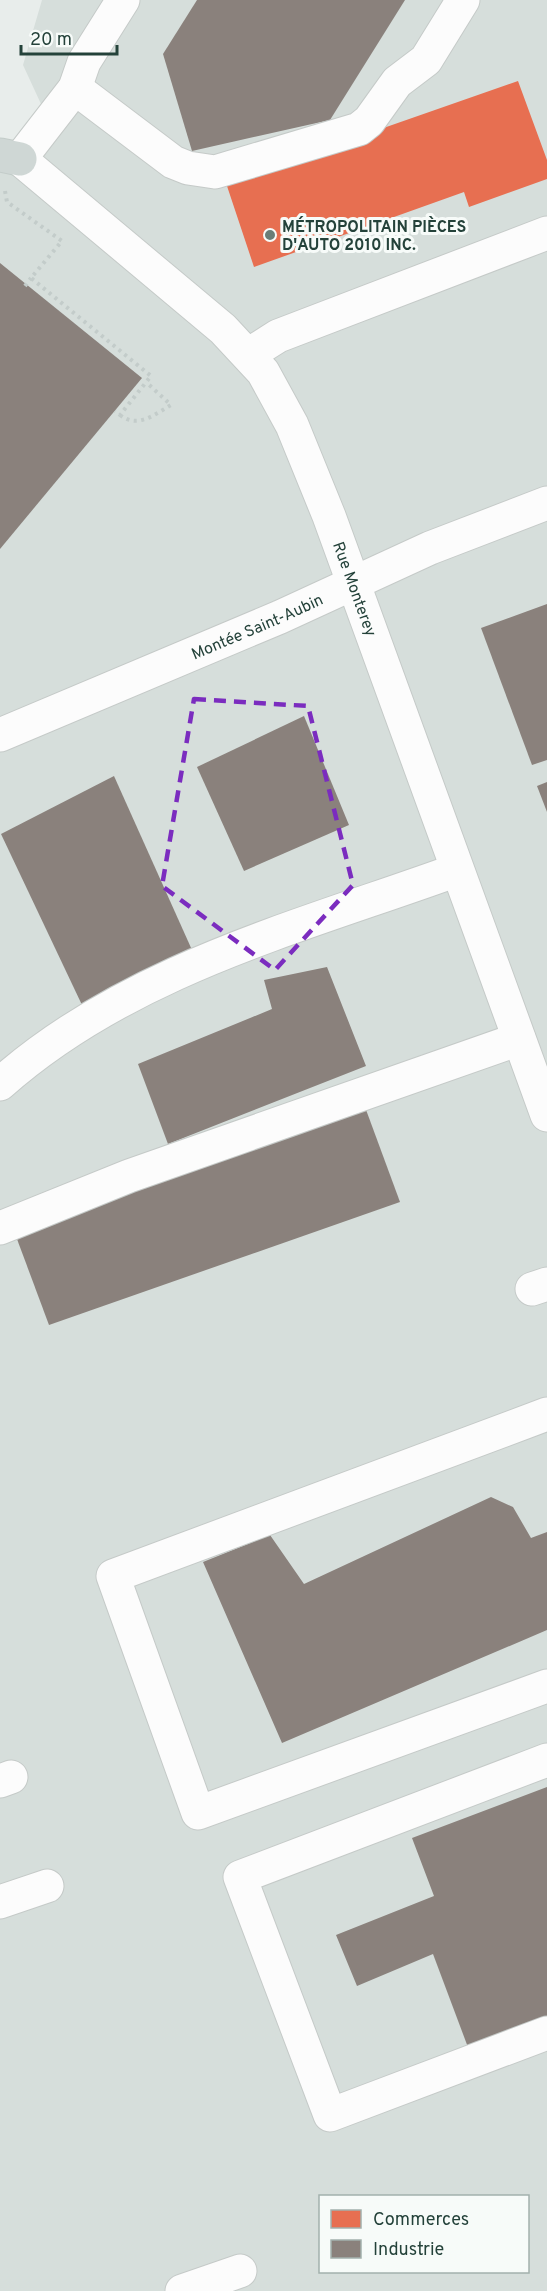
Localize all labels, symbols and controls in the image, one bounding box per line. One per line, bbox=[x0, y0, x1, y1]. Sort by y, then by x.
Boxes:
scale bar bbox=[21, 18, 117, 56]
text: 20 m bbox=[30, 29, 72, 52]
place label: MÉTROPOLITAIN PIÈCES D'AUTO 2010 INC. bbox=[282, 216, 466, 256]
marker: MÉTROPOLITAIN PIÈCES D'AUTO 2010 INC. bbox=[263, 228, 277, 242]
street label: Rue Monterey bbox=[327, 539, 380, 639]
street label: Montée Saint-Aubin bbox=[189, 591, 327, 665]
legend bbox=[319, 2195, 529, 2273]
text: Commerces bbox=[373, 2209, 469, 2232]
text: Industrie bbox=[373, 2239, 444, 2262]

